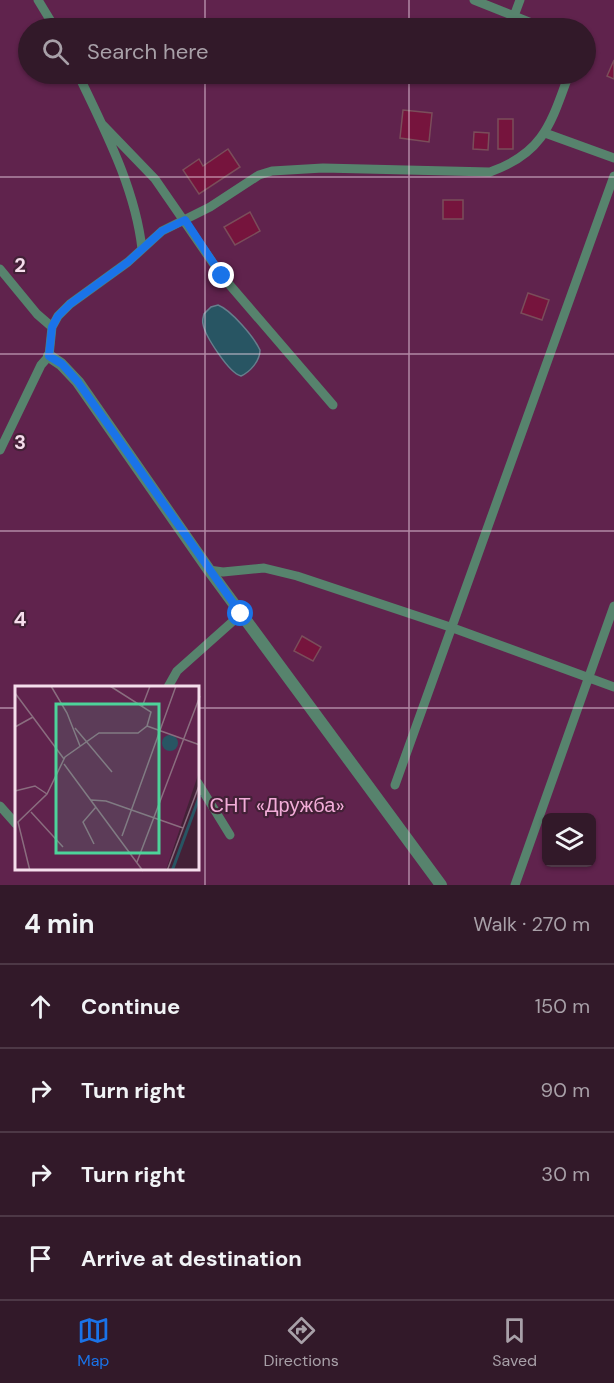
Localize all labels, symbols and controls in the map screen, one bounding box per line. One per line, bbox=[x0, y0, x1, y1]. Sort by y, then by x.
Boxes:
search box bbox=[18, 18, 596, 84]
icon: search bbox=[39, 35, 72, 68]
text: Search here bbox=[87, 37, 208, 66]
text: 2 bbox=[14, 252, 26, 278]
route end bbox=[208, 262, 234, 288]
text: 3 bbox=[14, 429, 26, 455]
route start bbox=[227, 600, 253, 626]
text: 4 bbox=[14, 606, 27, 632]
inset map bbox=[15, 686, 200, 870]
park label: СНТ «Дружба» bbox=[210, 792, 344, 818]
map controls bbox=[542, 813, 596, 867]
button: layers bbox=[542, 813, 596, 867]
text: 4 min bbox=[24, 907, 95, 941]
text: Walk · 270 m bbox=[473, 911, 590, 937]
icon: ahead bbox=[24, 990, 57, 1023]
text: Continue bbox=[81, 992, 180, 1021]
text: 150 m bbox=[535, 993, 590, 1019]
icon: right bbox=[24, 1074, 57, 1107]
text: Turn right bbox=[81, 1076, 186, 1105]
text: 90 m bbox=[541, 1077, 590, 1103]
icon: right bbox=[24, 1158, 57, 1191]
text: Turn right bbox=[81, 1160, 186, 1189]
text: 30 m bbox=[541, 1161, 590, 1187]
icon: arrive bbox=[24, 1242, 57, 1275]
text: Arrive at destination bbox=[81, 1244, 302, 1273]
tab: Map bbox=[77, 1314, 110, 1371]
tab: Directions bbox=[263, 1314, 339, 1371]
tab: Saved bbox=[492, 1314, 537, 1371]

